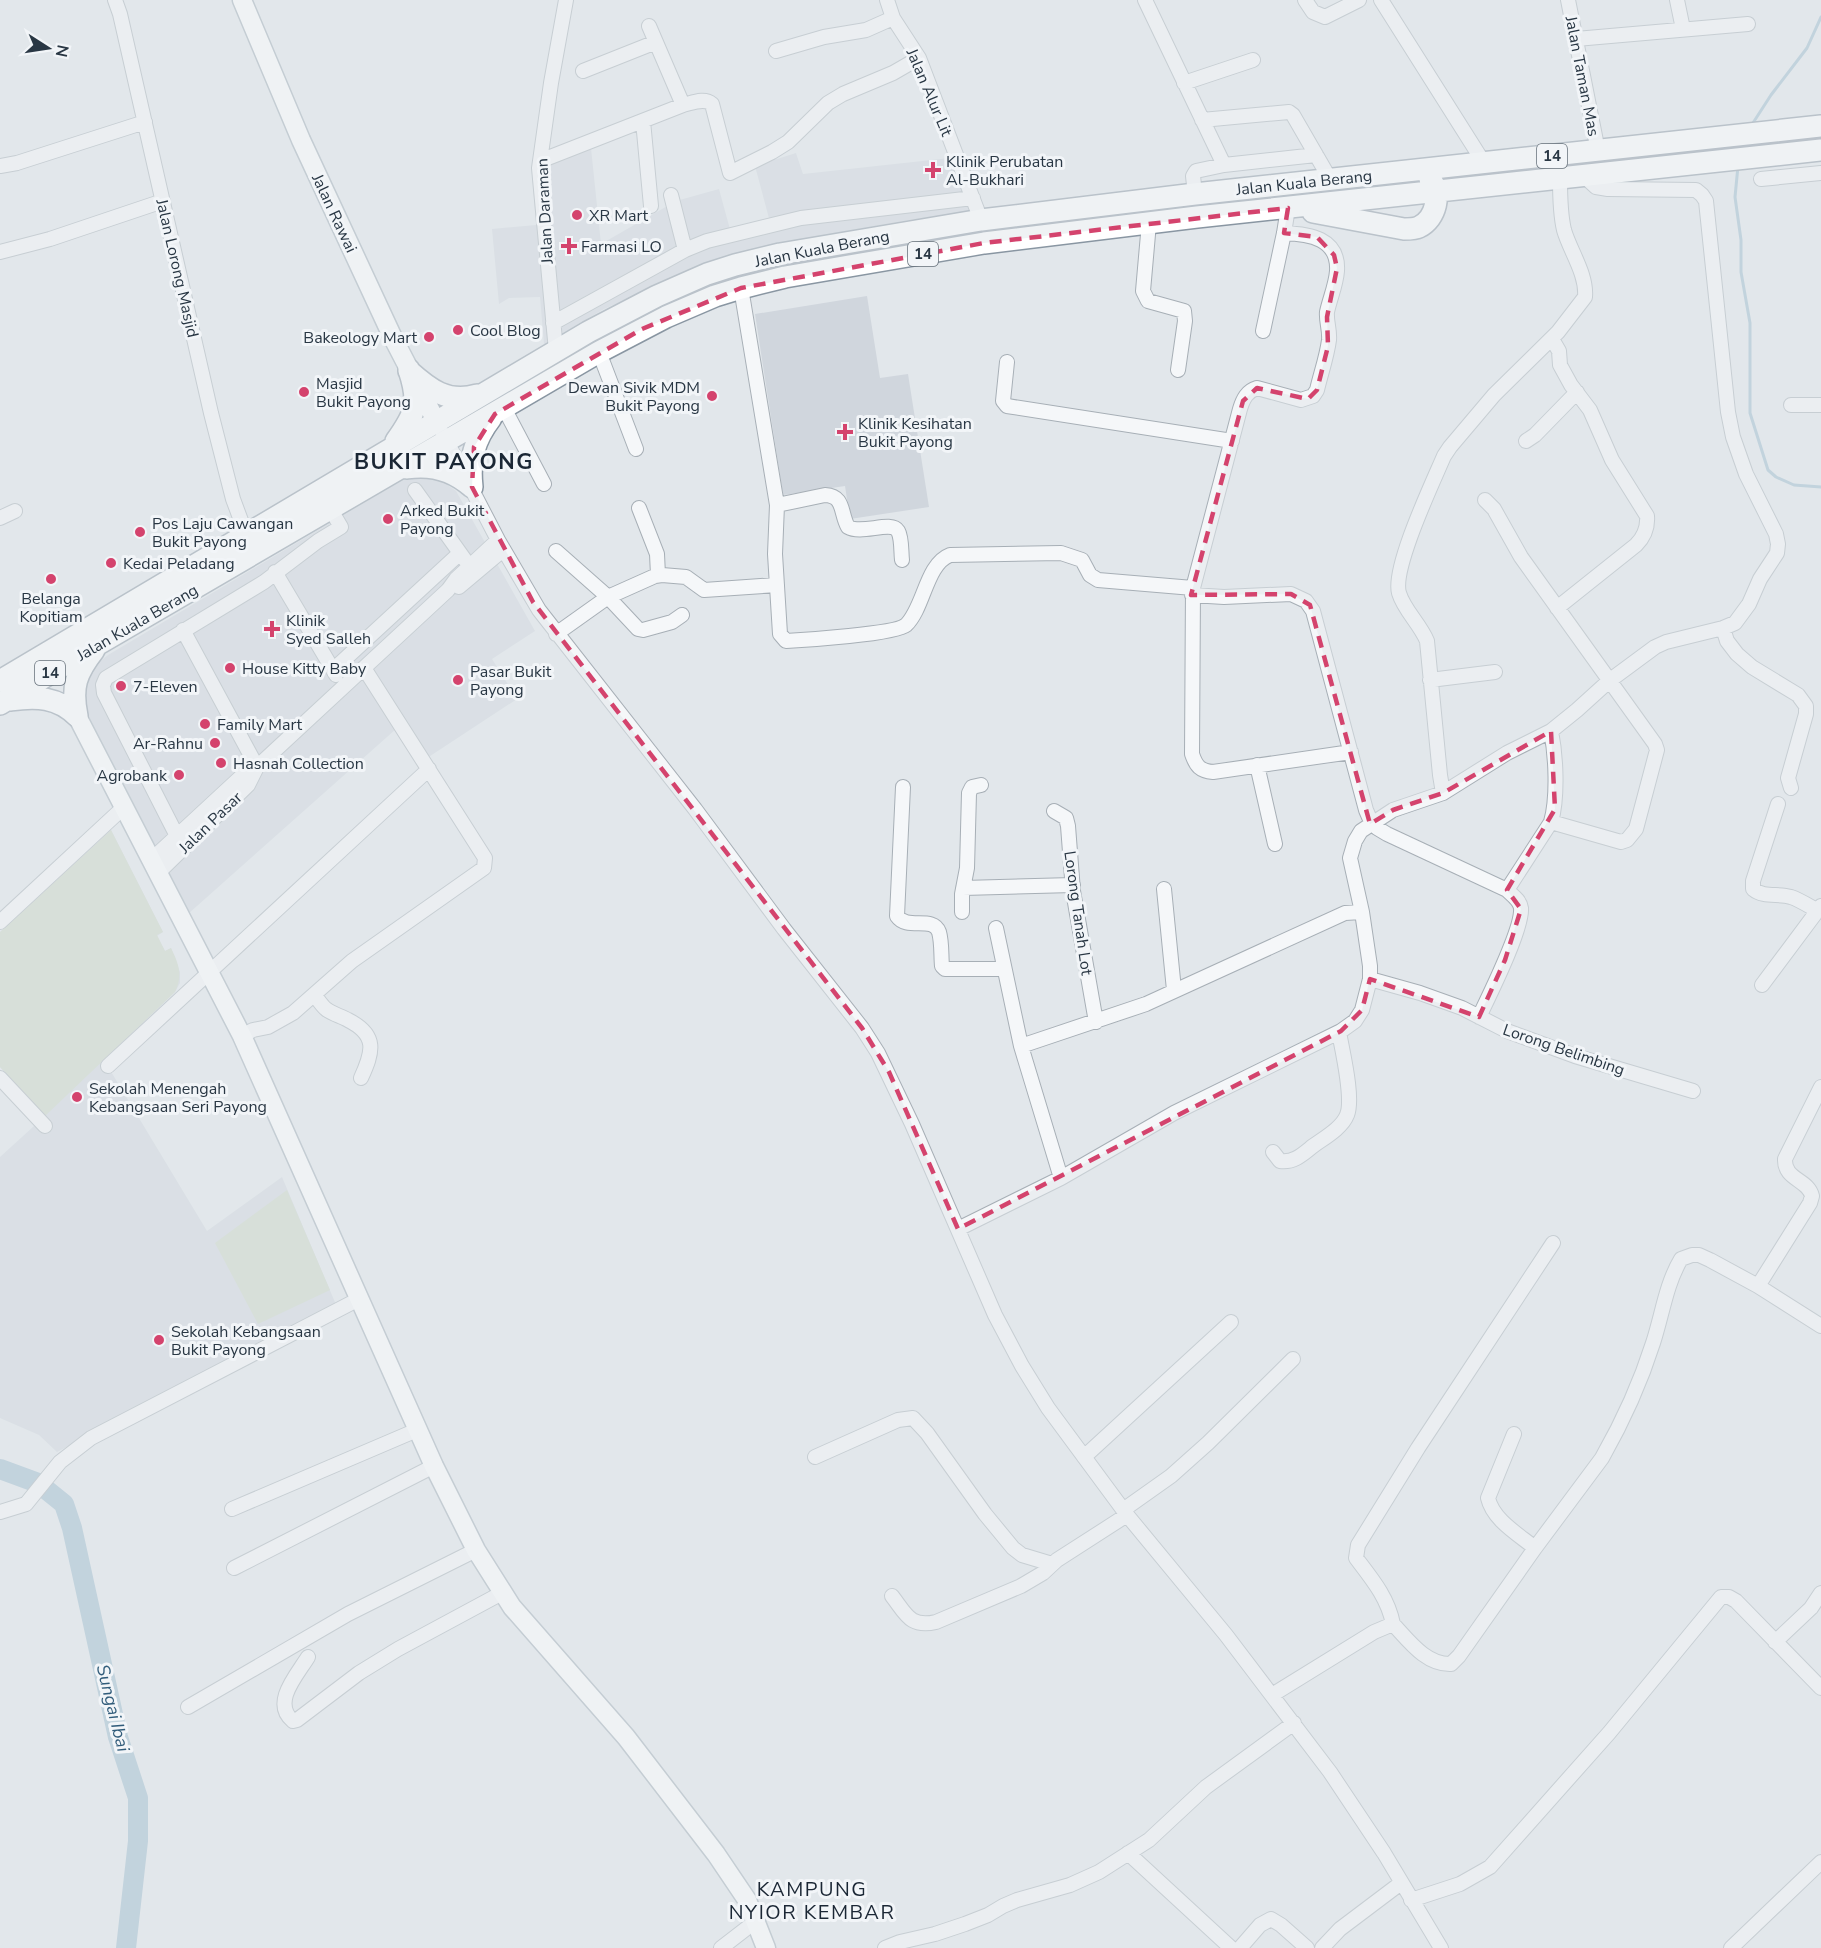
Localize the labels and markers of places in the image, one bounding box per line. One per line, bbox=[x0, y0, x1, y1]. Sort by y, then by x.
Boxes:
place label: Klinik Perubatan Al-Bukhari bbox=[946, 151, 1063, 191]
marker: Klinik Perubatan Al-Bukhari bbox=[924, 161, 942, 179]
place label: XR Mart bbox=[589, 205, 649, 227]
marker: XR Mart bbox=[570, 208, 584, 222]
place label: Farmasi LO bbox=[581, 236, 662, 258]
marker: Farmasi LO bbox=[562, 239, 576, 253]
place label: Cool Blog bbox=[470, 320, 541, 342]
marker: Cool Blog bbox=[451, 323, 465, 337]
place label: Bakeology Mart bbox=[303, 327, 417, 349]
marker: Bakeology Mart bbox=[422, 330, 436, 344]
place label: Masjid Bukit Payong bbox=[316, 373, 411, 413]
place label: Dewan Sivik MDM Bukit Payong bbox=[568, 377, 700, 417]
marker: Masjid Bukit Payong bbox=[297, 385, 311, 399]
marker: Dewan Sivik MDM Bukit Payong bbox=[705, 389, 719, 403]
place label: Klinik Kesihatan Bukit Payong bbox=[858, 413, 972, 453]
marker: Klinik Kesihatan Bukit Payong bbox=[836, 423, 854, 441]
place label: Arked Bukit Payong bbox=[400, 500, 485, 540]
marker: Arked Bukit Payong bbox=[381, 512, 395, 526]
place label: Pos Laju Cawangan Bukit Payong bbox=[152, 513, 293, 553]
marker: Pos Laju Cawangan Bukit Payong bbox=[133, 525, 147, 539]
place label: Kedai Peladang bbox=[123, 553, 235, 575]
marker: Kedai Peladang bbox=[104, 556, 118, 570]
marker: Belanga Kopitiam bbox=[44, 572, 58, 586]
place label: Belanga Kopitiam bbox=[19, 588, 83, 628]
place label: Klinik Syed Salleh bbox=[286, 610, 371, 650]
marker: Klinik Syed Salleh bbox=[263, 620, 281, 638]
place label: House Kitty Baby bbox=[242, 658, 367, 680]
marker: House Kitty Baby bbox=[223, 661, 237, 675]
place label: Pasar Bukit Payong bbox=[470, 661, 552, 701]
marker: Pasar Bukit Payong bbox=[451, 673, 465, 687]
place label: 7-Eleven bbox=[133, 676, 198, 698]
marker: 7-Eleven bbox=[114, 679, 128, 693]
place label: Family Mart bbox=[217, 714, 303, 736]
marker: Family Mart bbox=[198, 717, 212, 731]
place label: Ar-Rahnu bbox=[133, 733, 203, 755]
marker: Ar-Rahnu bbox=[208, 736, 222, 750]
place label: Hasnah Collection bbox=[233, 753, 364, 775]
marker: Hasnah Collection bbox=[214, 756, 228, 770]
place label: Agrobank bbox=[97, 765, 168, 787]
marker: Agrobank bbox=[172, 768, 186, 782]
place label: Sekolah Menengah Kebangsaan Seri Payong bbox=[89, 1078, 267, 1118]
marker: Sekolah Menengah Kebangsaan Seri Payong bbox=[70, 1090, 84, 1104]
place label: Sekolah Kebangsaan Bukit Payong bbox=[171, 1321, 321, 1361]
marker: Sekolah Kebangsaan Bukit Payong bbox=[152, 1333, 166, 1347]

